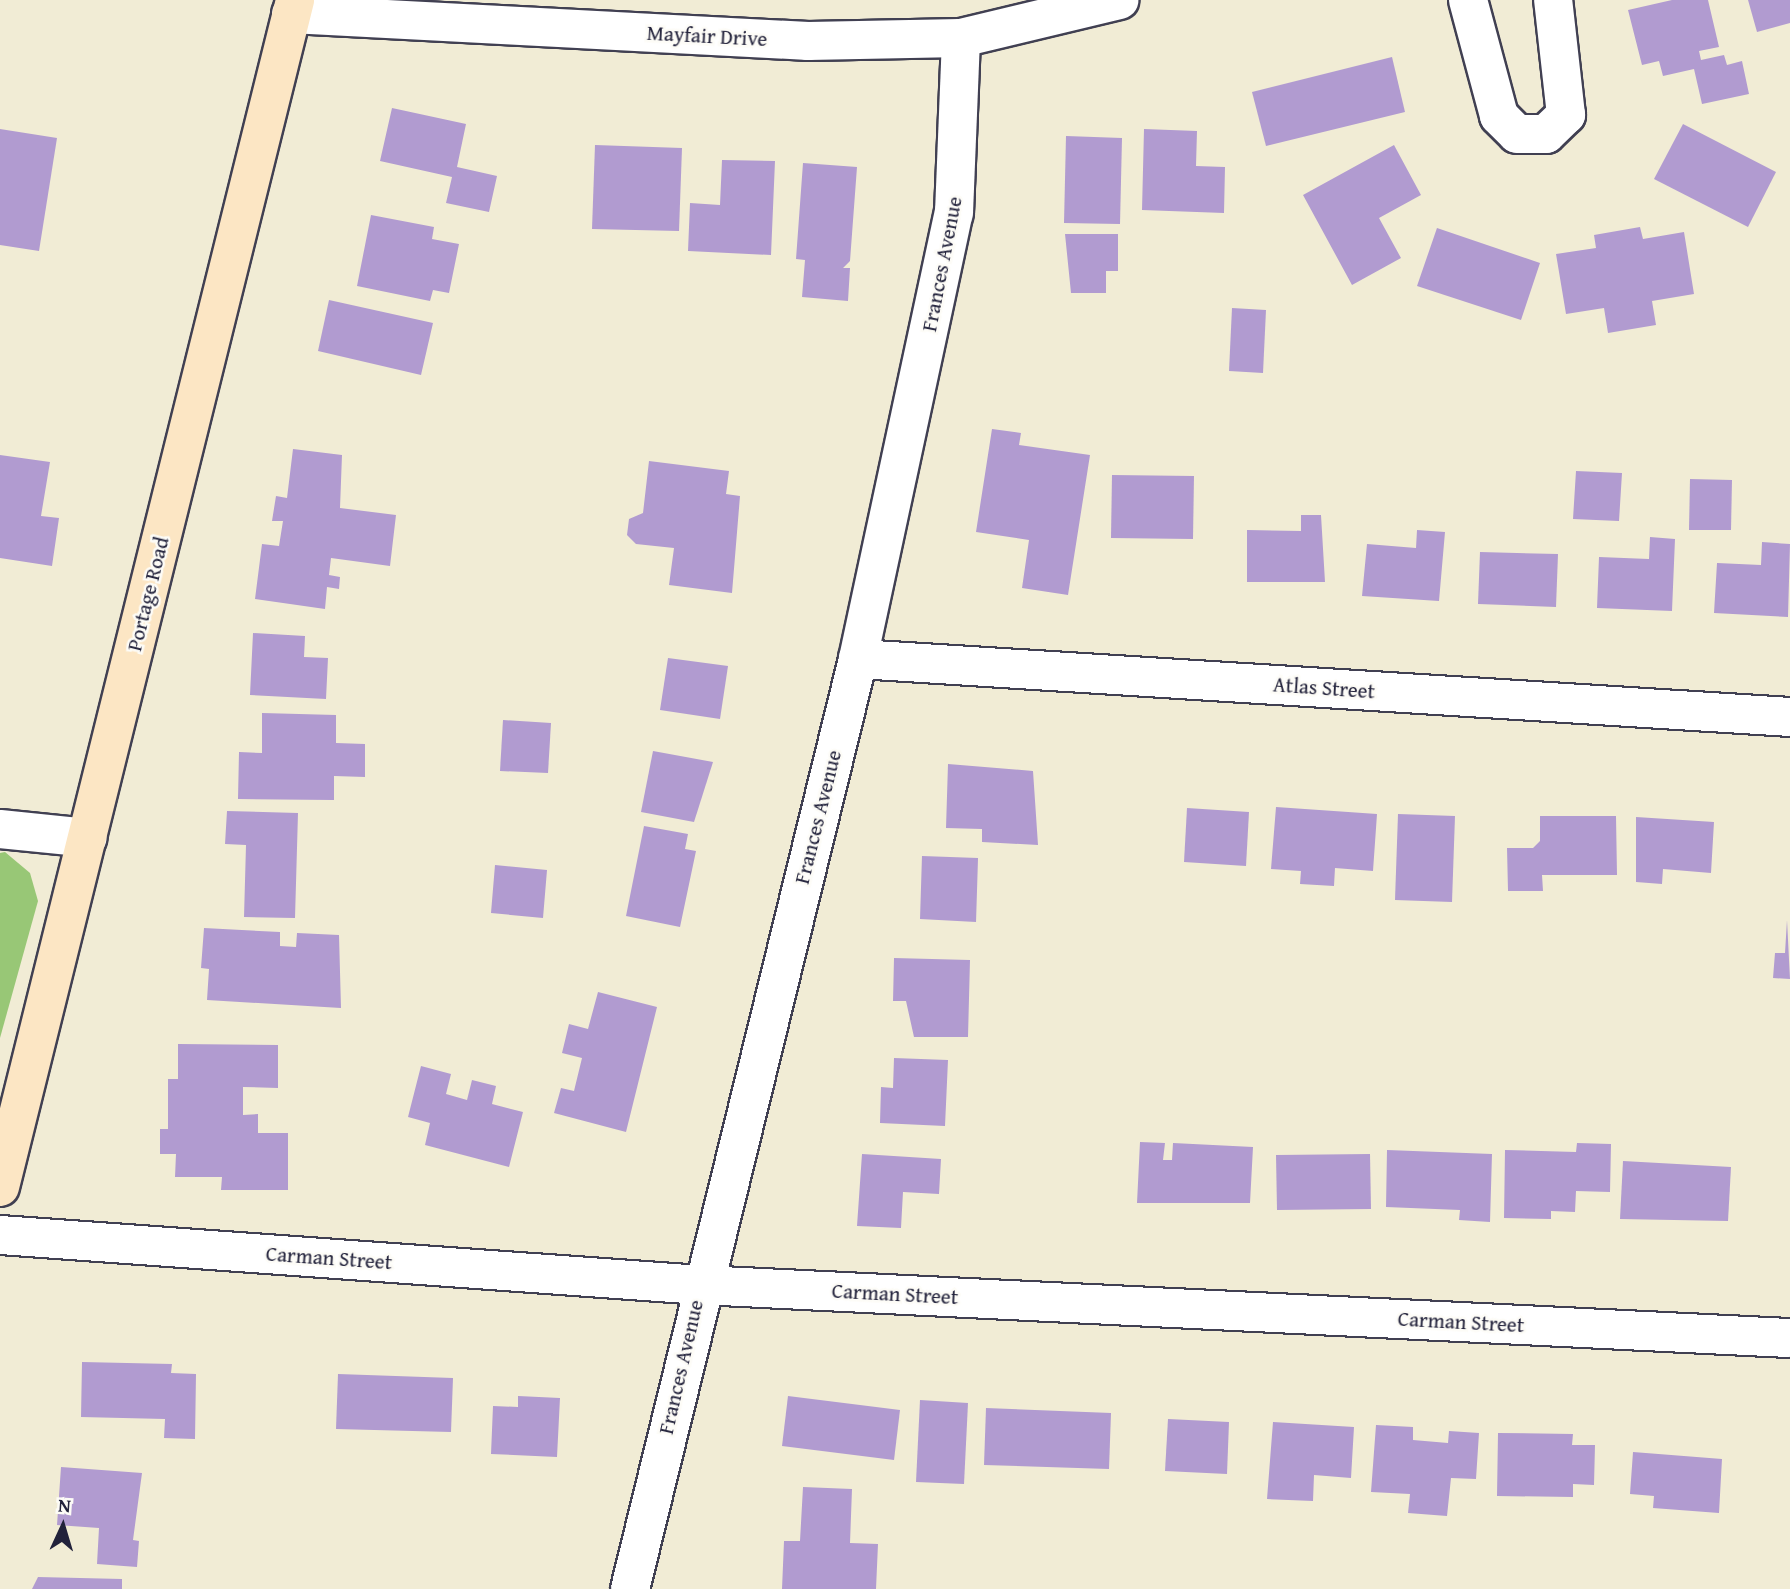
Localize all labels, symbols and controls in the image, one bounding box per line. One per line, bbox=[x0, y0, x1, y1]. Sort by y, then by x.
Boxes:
street label: Mayfair Drive bbox=[646, 20, 768, 52]
street label: Frances Avenue bbox=[917, 194, 967, 334]
street label: Portage Road bbox=[122, 534, 174, 654]
street label: Atlas Street bbox=[1272, 672, 1376, 704]
street label: Frances Avenue bbox=[789, 747, 847, 887]
street label: Carman Street bbox=[265, 1241, 393, 1275]
street label: Carman Street bbox=[831, 1278, 959, 1310]
street label: Frances Avenue bbox=[653, 1297, 709, 1437]
street label: Carman Street bbox=[1397, 1306, 1525, 1338]
north arrow bbox=[28, 1491, 98, 1561]
text: N bbox=[57, 1491, 72, 1519]

